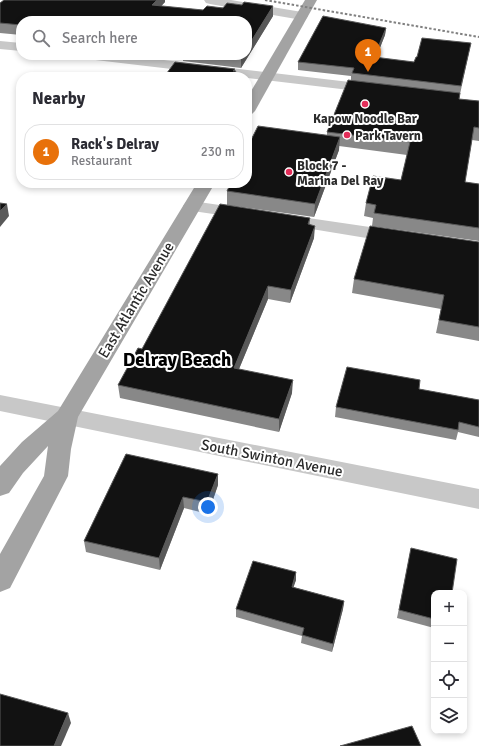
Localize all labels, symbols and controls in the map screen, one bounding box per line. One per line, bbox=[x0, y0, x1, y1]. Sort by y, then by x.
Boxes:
search box bbox=[16, 16, 252, 60]
icon: search bbox=[30, 27, 52, 49]
text: Search here bbox=[62, 29, 138, 47]
pin: 1 bbox=[355, 39, 381, 72]
text: Nearby bbox=[32, 88, 85, 109]
marker: Kapow Noodle Bar bbox=[360, 99, 370, 109]
place label: Kapow Noodle Bar bbox=[313, 111, 418, 127]
place label: Park Tavern bbox=[355, 128, 421, 144]
marker: Park Tavern bbox=[342, 130, 352, 140]
text: Rack's Delray bbox=[71, 135, 159, 153]
text: 1 bbox=[42, 144, 50, 160]
text: 230 m bbox=[201, 144, 235, 160]
text: Restaurant bbox=[71, 153, 132, 169]
place label: Block 7 - Marina Del Ray bbox=[297, 158, 384, 189]
marker: Block 7 - Marina Del Ray bbox=[284, 167, 294, 177]
street label: East Atlantic Avenue bbox=[94, 239, 178, 361]
district label: Delray Beach bbox=[123, 348, 231, 372]
street label: South Swinton Avenue bbox=[200, 435, 344, 481]
your location bbox=[198, 497, 218, 517]
map controls bbox=[431, 590, 467, 734]
button: + bbox=[431, 590, 467, 626]
button: − bbox=[431, 626, 467, 662]
button: locate bbox=[431, 662, 467, 698]
button: layers bbox=[431, 698, 467, 734]

